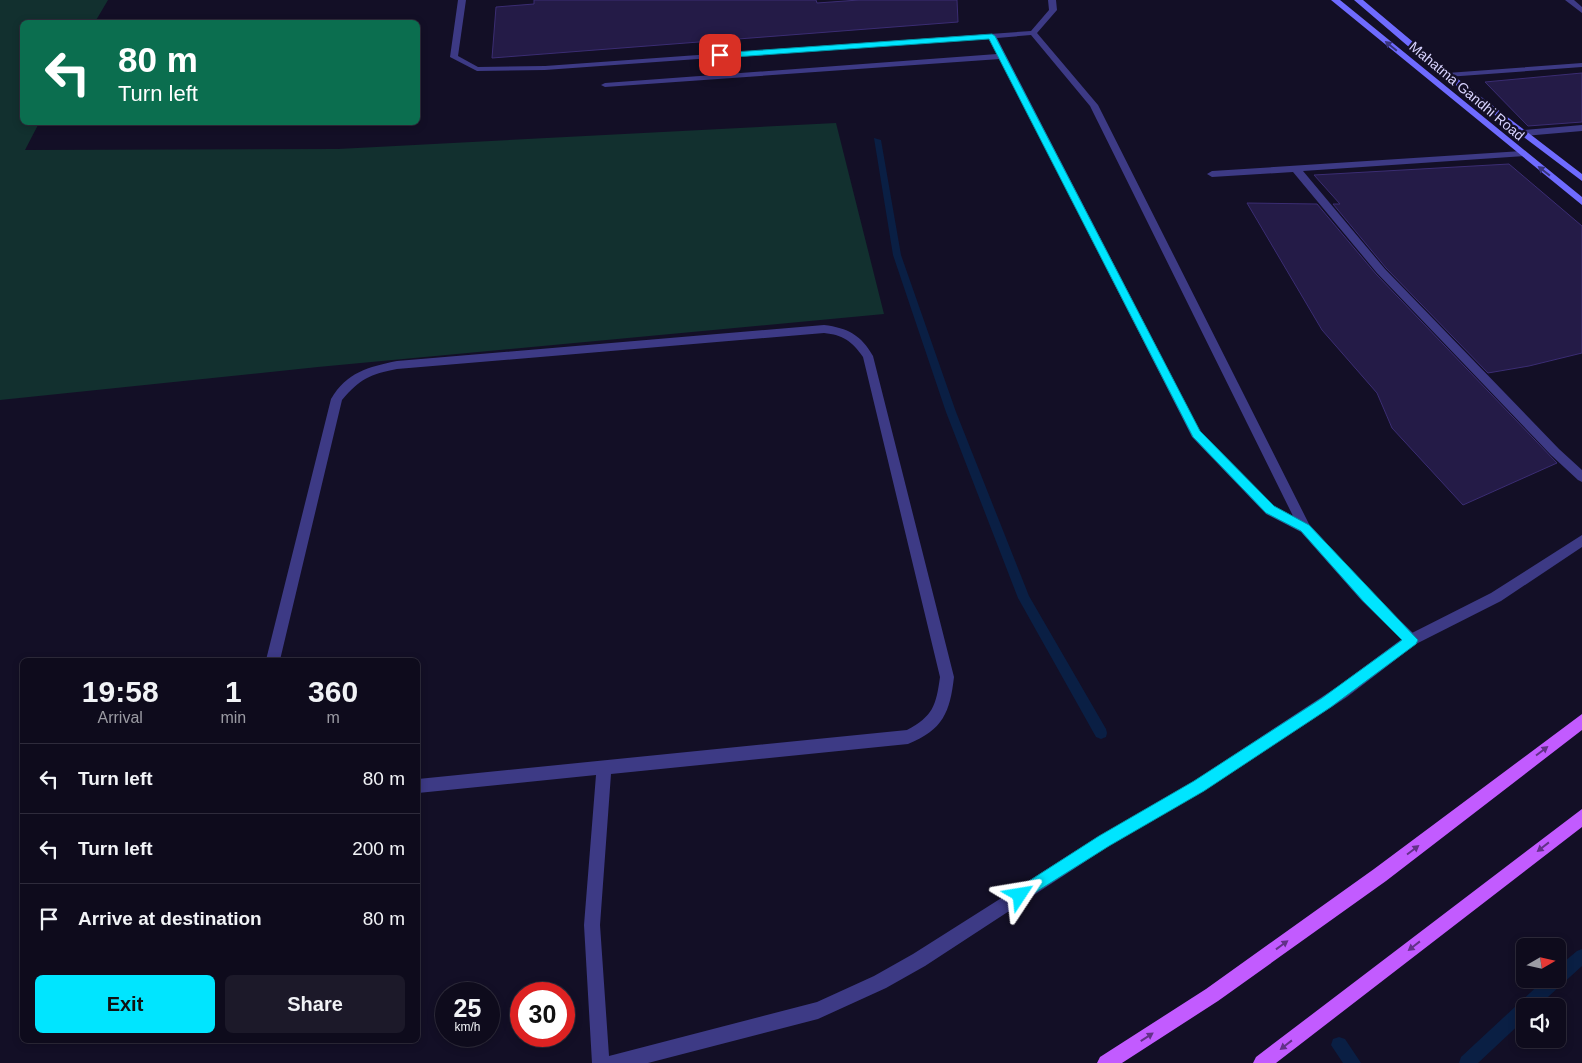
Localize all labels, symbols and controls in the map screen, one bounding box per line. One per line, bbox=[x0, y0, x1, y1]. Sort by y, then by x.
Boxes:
pin bbox=[699, 34, 741, 76]
street label: Mahatma Gandhi Road bbox=[1406, 38, 1528, 144]
icon: left bbox=[35, 40, 100, 105]
text: 80 m bbox=[118, 40, 198, 79]
one-way arrow bbox=[1385, 40, 1398, 51]
icon: arrive bbox=[706, 41, 734, 69]
text: Turn left bbox=[118, 81, 198, 106]
one-way arrow bbox=[1538, 166, 1551, 177]
text: 19:58 bbox=[82, 675, 159, 708]
text: 1 bbox=[225, 675, 242, 708]
text: 360 bbox=[308, 675, 358, 708]
text: Arrival bbox=[98, 709, 143, 726]
text: min bbox=[220, 709, 246, 726]
text: m bbox=[326, 709, 340, 726]
one-way arrow bbox=[1535, 746, 1549, 756]
icon: left bbox=[35, 765, 63, 793]
text: Turn left bbox=[78, 768, 153, 789]
text: 80 m bbox=[363, 768, 405, 789]
icon: left bbox=[35, 835, 63, 863]
text: Turn left bbox=[78, 838, 153, 859]
text: 200 m bbox=[352, 838, 405, 859]
one-way arrow bbox=[1537, 841, 1550, 852]
one-way arrow bbox=[1406, 844, 1419, 855]
position arrow bbox=[993, 868, 1045, 920]
icon: arrive bbox=[35, 905, 63, 933]
text: Arrive at destination bbox=[78, 908, 262, 929]
text: 80 m bbox=[363, 908, 405, 929]
north arrow bbox=[1516, 938, 1566, 988]
map controls bbox=[1516, 938, 1566, 1048]
one-way arrow bbox=[1275, 940, 1288, 950]
one-way arrow bbox=[1408, 940, 1421, 951]
button: Exit bbox=[35, 975, 215, 1033]
button: Share bbox=[225, 975, 405, 1033]
speed limit sign: 30 bbox=[510, 982, 575, 1047]
text: 25 bbox=[454, 994, 481, 1022]
button: sound bbox=[1516, 998, 1566, 1048]
text: km/h bbox=[454, 1020, 481, 1034]
one-way arrow bbox=[1141, 1032, 1154, 1041]
one-way arrow bbox=[1280, 1039, 1293, 1050]

